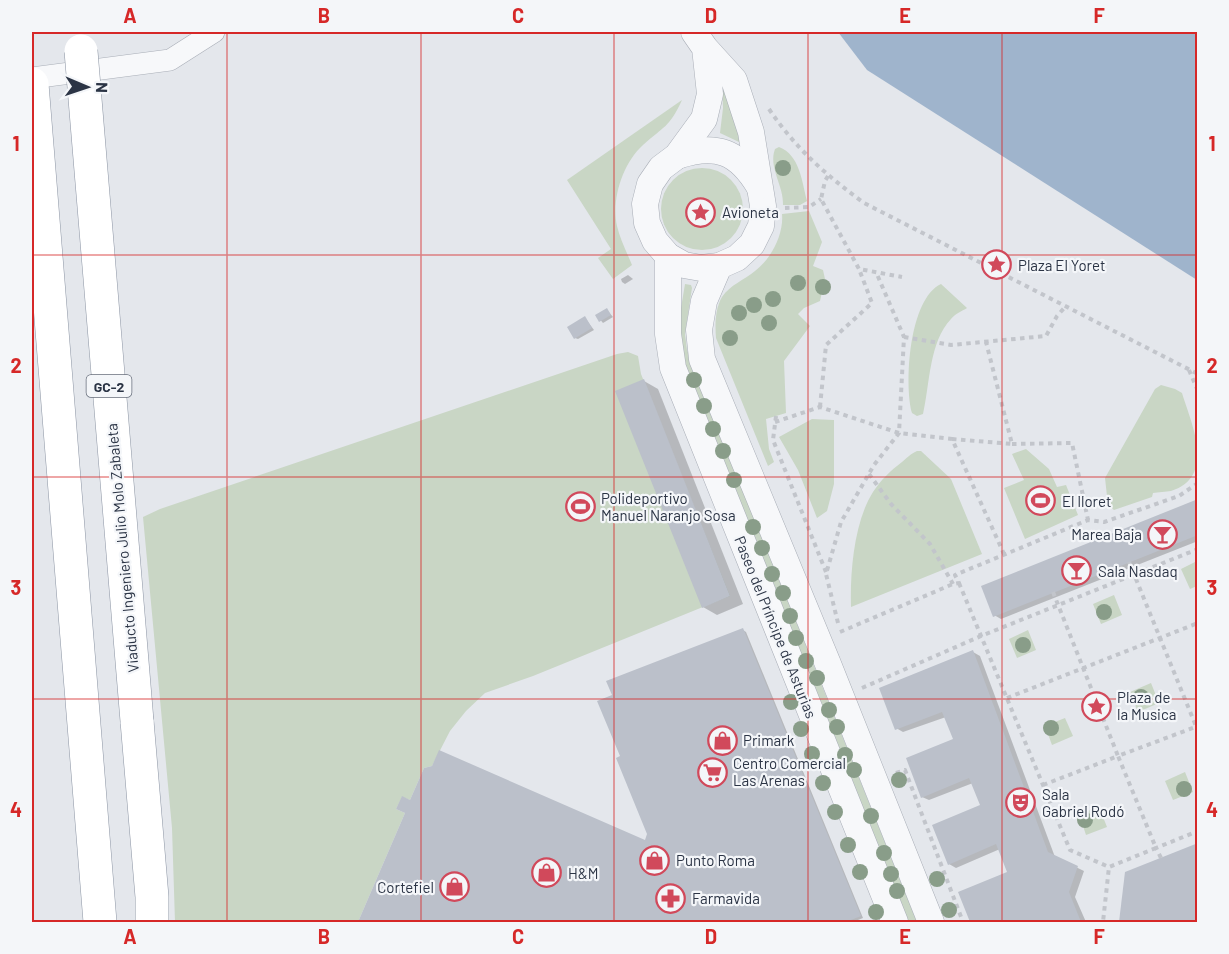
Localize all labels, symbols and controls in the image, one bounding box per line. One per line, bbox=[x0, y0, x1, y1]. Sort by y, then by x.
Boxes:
text: A bbox=[123, 3, 137, 27]
text: B bbox=[318, 3, 330, 27]
text: C bbox=[512, 3, 524, 27]
text: D bbox=[705, 3, 717, 27]
text: E bbox=[899, 3, 911, 27]
text: F bbox=[1093, 3, 1105, 27]
north arrow bbox=[57, 57, 117, 117]
text: N bbox=[93, 82, 112, 93]
text: 1 bbox=[12, 131, 20, 155]
text: 1 bbox=[1208, 131, 1216, 155]
place icon: Avioneta bbox=[685, 196, 717, 228]
place label: Avioneta bbox=[722, 203, 779, 221]
place icon: Plaza El Yoret bbox=[981, 249, 1013, 281]
place label: Plaza El Yoret bbox=[1018, 256, 1105, 274]
text: 2 bbox=[10, 353, 22, 377]
text: 2 bbox=[1206, 353, 1218, 377]
road number: GC-2 bbox=[86, 375, 132, 397]
street label: Viaducto Ingeniero Julio Molo Zabaleta bbox=[102, 423, 142, 673]
sports icon: El lloret bbox=[1025, 485, 1057, 517]
place label: Polideportivo Manuel Naranjo Sosa bbox=[601, 489, 736, 524]
sports icon: Polideportivo Manuel Naranjo Sosa bbox=[564, 491, 596, 523]
place label: El lloret bbox=[1062, 492, 1111, 510]
bar icon: Marea Baja bbox=[1147, 518, 1179, 550]
place label: Marea Baja bbox=[1071, 525, 1142, 543]
street label: Paseo del Príncipe de Asturias bbox=[731, 533, 821, 721]
bar icon: Sala Nasdaq bbox=[1061, 555, 1093, 587]
place label: Sala Nasdaq bbox=[1098, 562, 1178, 580]
text: 3 bbox=[11, 575, 21, 599]
text: 3 bbox=[1207, 575, 1217, 599]
place label: Plaza de la Musica bbox=[1117, 688, 1176, 723]
place icon: Plaza de la Musica bbox=[1080, 690, 1112, 722]
shop icon: Primark bbox=[706, 724, 738, 756]
place label: Primark bbox=[743, 731, 795, 749]
place label: Centro Comercial Las Arenas bbox=[733, 754, 846, 789]
supermarket icon: Centro Comercial Las Arenas bbox=[696, 756, 728, 788]
place label: Sala Gabriel Rodó bbox=[1042, 785, 1124, 820]
theatre icon: Sala Gabriel Rodó bbox=[1005, 787, 1037, 819]
text: 4 bbox=[10, 797, 22, 821]
text: 4 bbox=[1206, 797, 1218, 821]
shop icon: Punto Roma bbox=[639, 844, 671, 876]
place label: Punto Roma bbox=[676, 851, 755, 869]
shop icon: H&M bbox=[531, 857, 563, 889]
place label: H&M bbox=[568, 864, 598, 882]
shop icon: Cortefiel bbox=[439, 871, 471, 903]
place label: Cortefiel bbox=[377, 878, 434, 896]
pharmacy icon: Farmavida bbox=[655, 882, 687, 914]
place label: Farmavida bbox=[692, 889, 760, 907]
text: A bbox=[123, 924, 137, 948]
text: B bbox=[318, 924, 330, 948]
text: C bbox=[512, 924, 524, 948]
text: D bbox=[705, 924, 717, 948]
text: E bbox=[899, 924, 911, 948]
text: F bbox=[1093, 924, 1105, 948]

